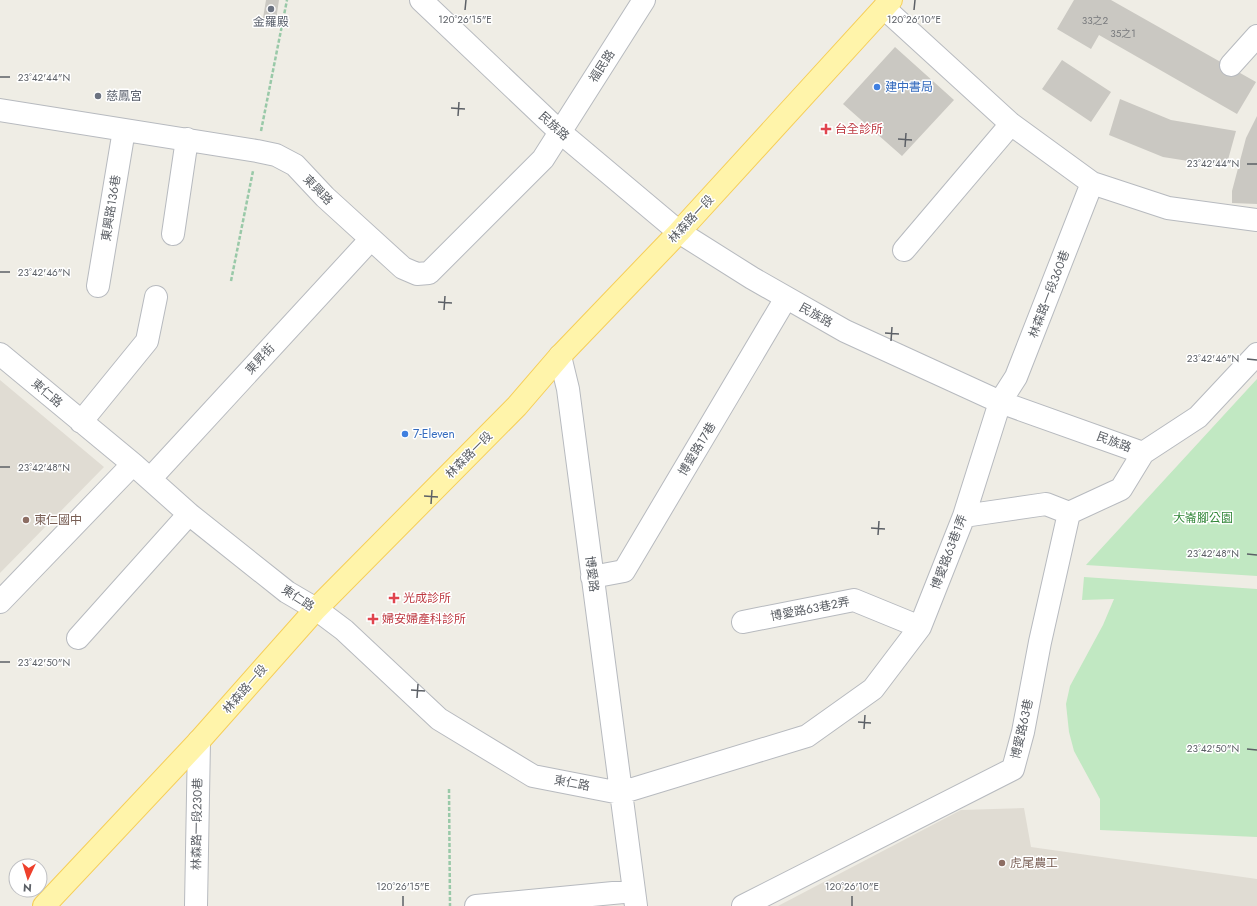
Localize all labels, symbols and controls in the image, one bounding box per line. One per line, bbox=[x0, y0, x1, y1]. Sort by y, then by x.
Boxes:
marker: 金羅殿 bbox=[266, 4, 276, 14]
text: 120°26'15"E bbox=[438, 12, 492, 27]
text: 120°26'10"E bbox=[887, 12, 941, 27]
place label: 金羅殿 bbox=[253, 13, 289, 31]
house number: 33之2 bbox=[1082, 13, 1109, 28]
house number: 35之1 bbox=[1110, 26, 1136, 41]
street label: 福民路 bbox=[585, 46, 619, 86]
text: 23°42'44"N bbox=[18, 70, 70, 85]
place label: 建中書局 bbox=[885, 78, 933, 96]
marker: 建中書局 bbox=[872, 82, 882, 92]
place label: 慈鳳宮 bbox=[106, 87, 142, 105]
marker: 慈鳳宮 bbox=[93, 91, 103, 101]
street label: 民族路 bbox=[535, 107, 573, 145]
place label: 台全診所 bbox=[835, 120, 883, 138]
marker: 台全診所 bbox=[820, 123, 832, 135]
text: 23°42'44"N bbox=[1187, 156, 1239, 171]
street label: 東興路 bbox=[299, 171, 337, 209]
street label: 東興路136巷 bbox=[97, 174, 125, 242]
street label: 林森路一段 bbox=[664, 191, 718, 247]
street label: 林森路一段360巷 bbox=[1024, 248, 1074, 340]
text: 23°42'46"N bbox=[18, 265, 70, 280]
street label: 民族路 bbox=[796, 298, 836, 332]
street label: 東昇街 bbox=[241, 340, 279, 378]
text: 23°42'46"N bbox=[1187, 351, 1239, 366]
street label: 東仁路 bbox=[27, 375, 67, 411]
street label: 博愛路17巷 bbox=[674, 419, 720, 479]
place label: 7-Eleven bbox=[413, 425, 455, 443]
street label: 林森路一段 bbox=[441, 427, 497, 483]
street label: 民族路 bbox=[1094, 427, 1134, 457]
marker: 7-Eleven bbox=[400, 429, 410, 439]
text: 23°42'48"N bbox=[18, 460, 70, 475]
park label: 大崙腳公園 bbox=[1173, 509, 1233, 527]
place label: 東仁國中 bbox=[34, 511, 82, 529]
street label: 博愛路63巷1弄 bbox=[926, 512, 972, 592]
marker: 東仁國中 bbox=[21, 515, 31, 525]
text: 23°42'48"N bbox=[1187, 546, 1239, 561]
street label: 博愛路 bbox=[581, 555, 603, 593]
street label: 東仁路 bbox=[278, 581, 318, 615]
place label: 光成診所 bbox=[403, 589, 451, 607]
marker: 光成診所 bbox=[388, 592, 400, 604]
street label: 博愛路63巷2弄 bbox=[769, 593, 851, 625]
place label: 婦安婦產科診所 bbox=[382, 610, 466, 628]
marker: 婦安婦產科診所 bbox=[367, 613, 379, 625]
text: 23°42'50"N bbox=[18, 655, 70, 670]
street label: 林森路一段 bbox=[219, 660, 271, 718]
street label: 博愛路63巷 bbox=[1006, 697, 1038, 761]
text: 23°42'50"N bbox=[1187, 741, 1239, 756]
street label: 東仁路 bbox=[553, 771, 591, 795]
street label: 林森路一段230巷 bbox=[187, 778, 207, 870]
place label: 虎尾農工 bbox=[1010, 854, 1058, 872]
north arrow bbox=[8, 858, 48, 898]
marker: 虎尾農工 bbox=[997, 858, 1007, 868]
text: 120°26'15"E bbox=[376, 879, 430, 894]
text: 120°26'10"E bbox=[825, 879, 879, 894]
text: N bbox=[22, 880, 32, 896]

